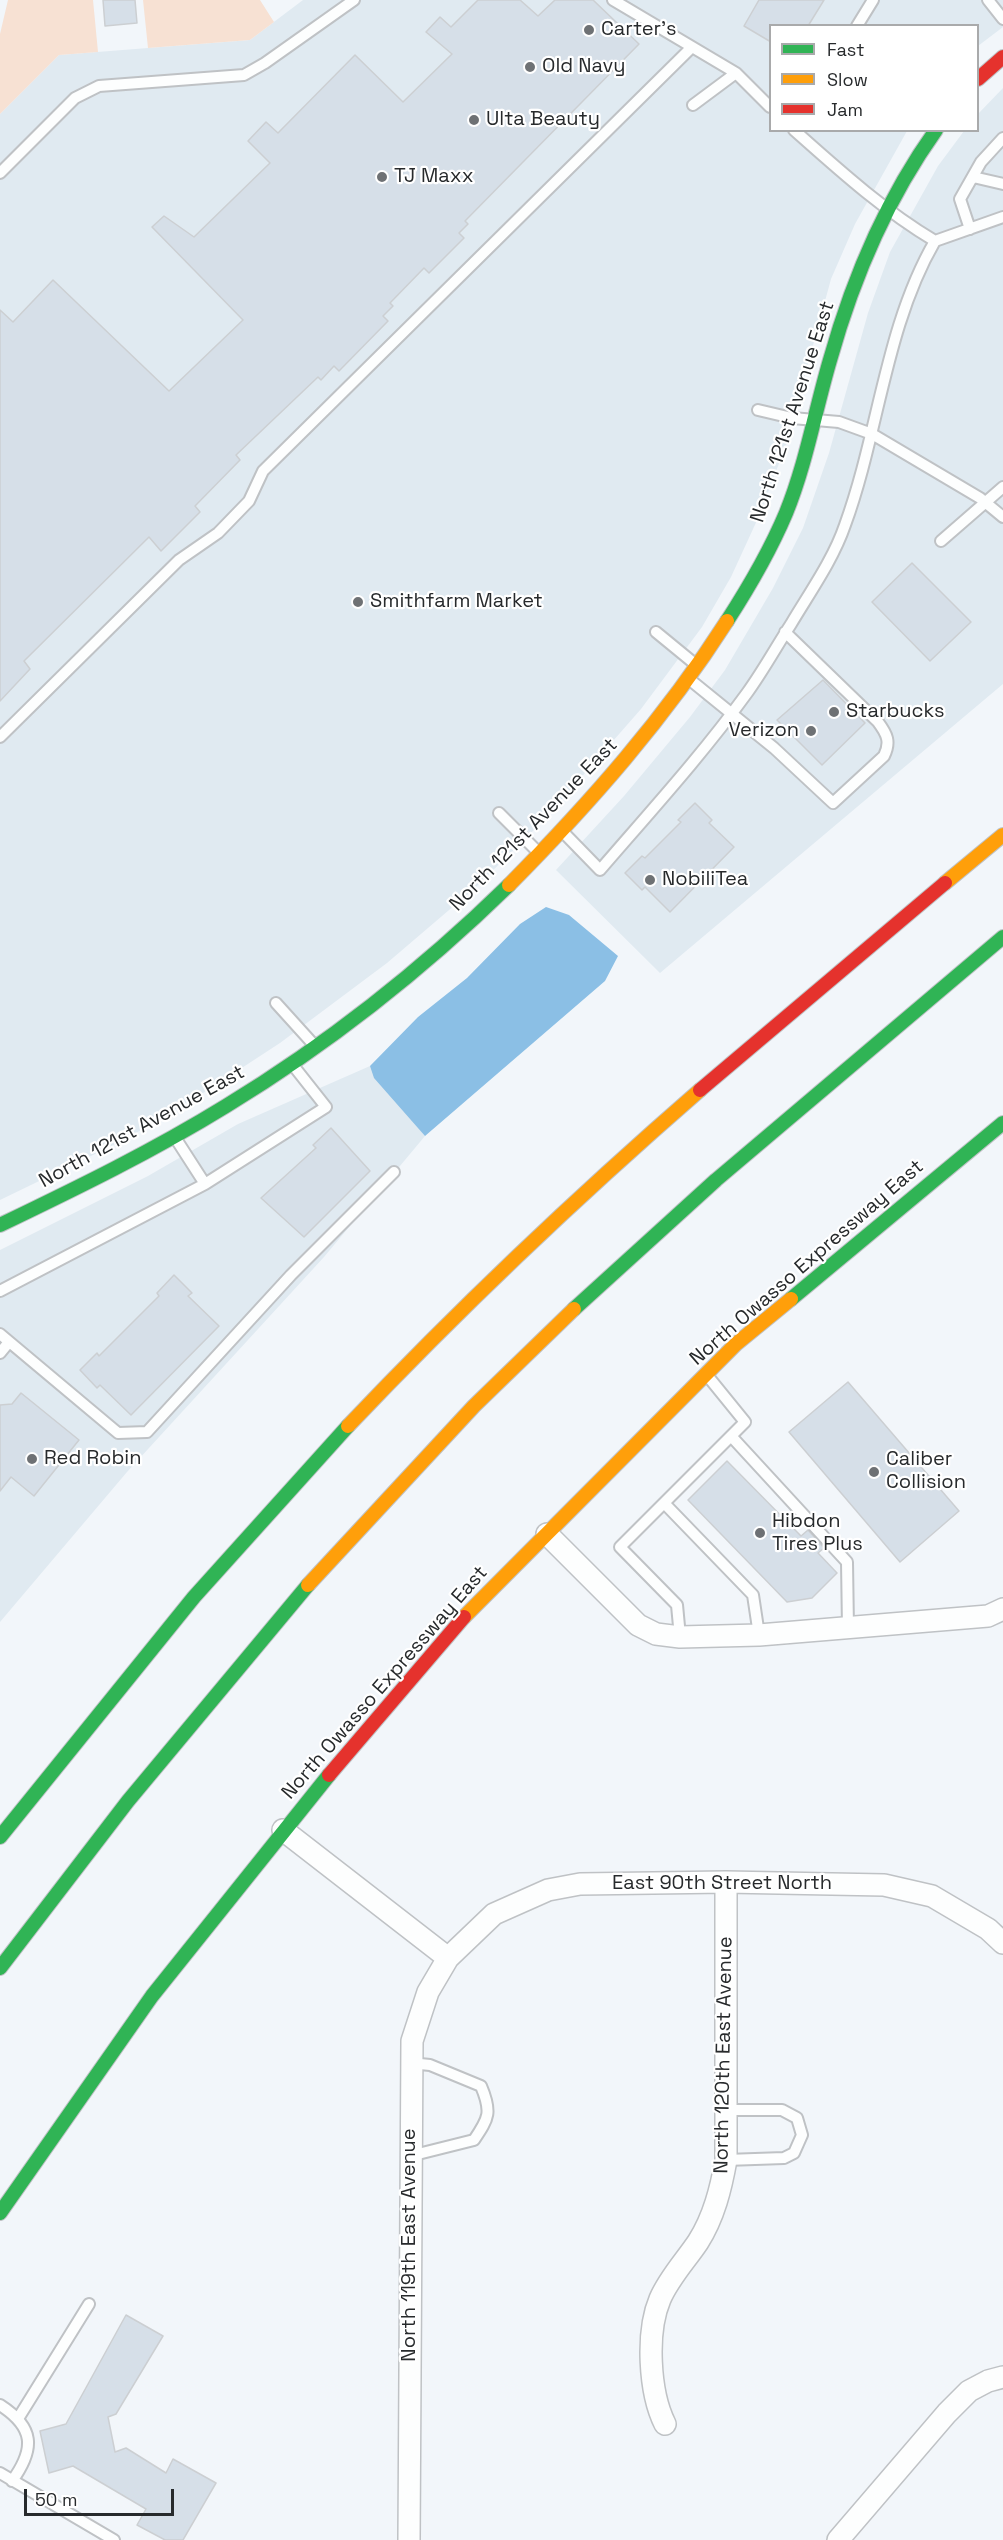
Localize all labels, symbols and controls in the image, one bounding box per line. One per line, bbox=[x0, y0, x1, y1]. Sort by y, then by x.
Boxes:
place label: Carter's bbox=[601, 18, 677, 42]
marker: Carter's bbox=[582, 23, 596, 37]
legend bbox=[769, 24, 979, 132]
text: Fast bbox=[827, 38, 864, 61]
place label: Old Navy bbox=[542, 55, 626, 79]
marker: Old Navy bbox=[523, 60, 537, 74]
text: Slow bbox=[827, 68, 868, 91]
text: Jam bbox=[827, 98, 863, 121]
place label: Ulta Beauty bbox=[486, 108, 600, 132]
marker: Ulta Beauty bbox=[467, 113, 481, 127]
place label: TJ Maxx bbox=[394, 165, 474, 189]
marker: TJ Maxx bbox=[375, 170, 389, 184]
street label: North 121st Avenue East bbox=[746, 298, 840, 526]
place label: Smithfarm Market bbox=[370, 590, 543, 614]
marker: Smithfarm Market bbox=[351, 595, 365, 609]
place label: Starbucks bbox=[846, 700, 945, 724]
marker: Starbucks bbox=[827, 705, 841, 719]
place label: Verizon bbox=[728, 719, 799, 743]
marker: Verizon bbox=[804, 724, 818, 738]
street label: North 121st Avenue East bbox=[445, 734, 623, 916]
place label: NobiliTea bbox=[662, 868, 748, 892]
marker: NobiliTea bbox=[643, 873, 657, 887]
street label: North 121st Avenue East bbox=[35, 1060, 249, 1194]
street label: North Owasso Expressway East bbox=[685, 1155, 929, 1371]
place label: Red Robin bbox=[44, 1447, 141, 1471]
place label: Caliber Collision bbox=[886, 1448, 966, 1495]
marker: Red Robin bbox=[25, 1452, 39, 1466]
marker: Caliber Collision bbox=[867, 1465, 881, 1479]
place label: Hibdon Tires Plus bbox=[772, 1510, 863, 1557]
marker: Hibdon Tires Plus bbox=[753, 1526, 767, 1540]
street label: North Owasso Expressway East bbox=[277, 1561, 493, 1805]
street label: East 90th Street North bbox=[612, 1872, 832, 1896]
street label: North 120th East Avenue bbox=[710, 1936, 738, 2174]
street label: North 119th East Avenue bbox=[398, 2128, 422, 2362]
scale bar bbox=[27, 2477, 177, 2515]
text: 50 m bbox=[35, 2488, 77, 2511]

